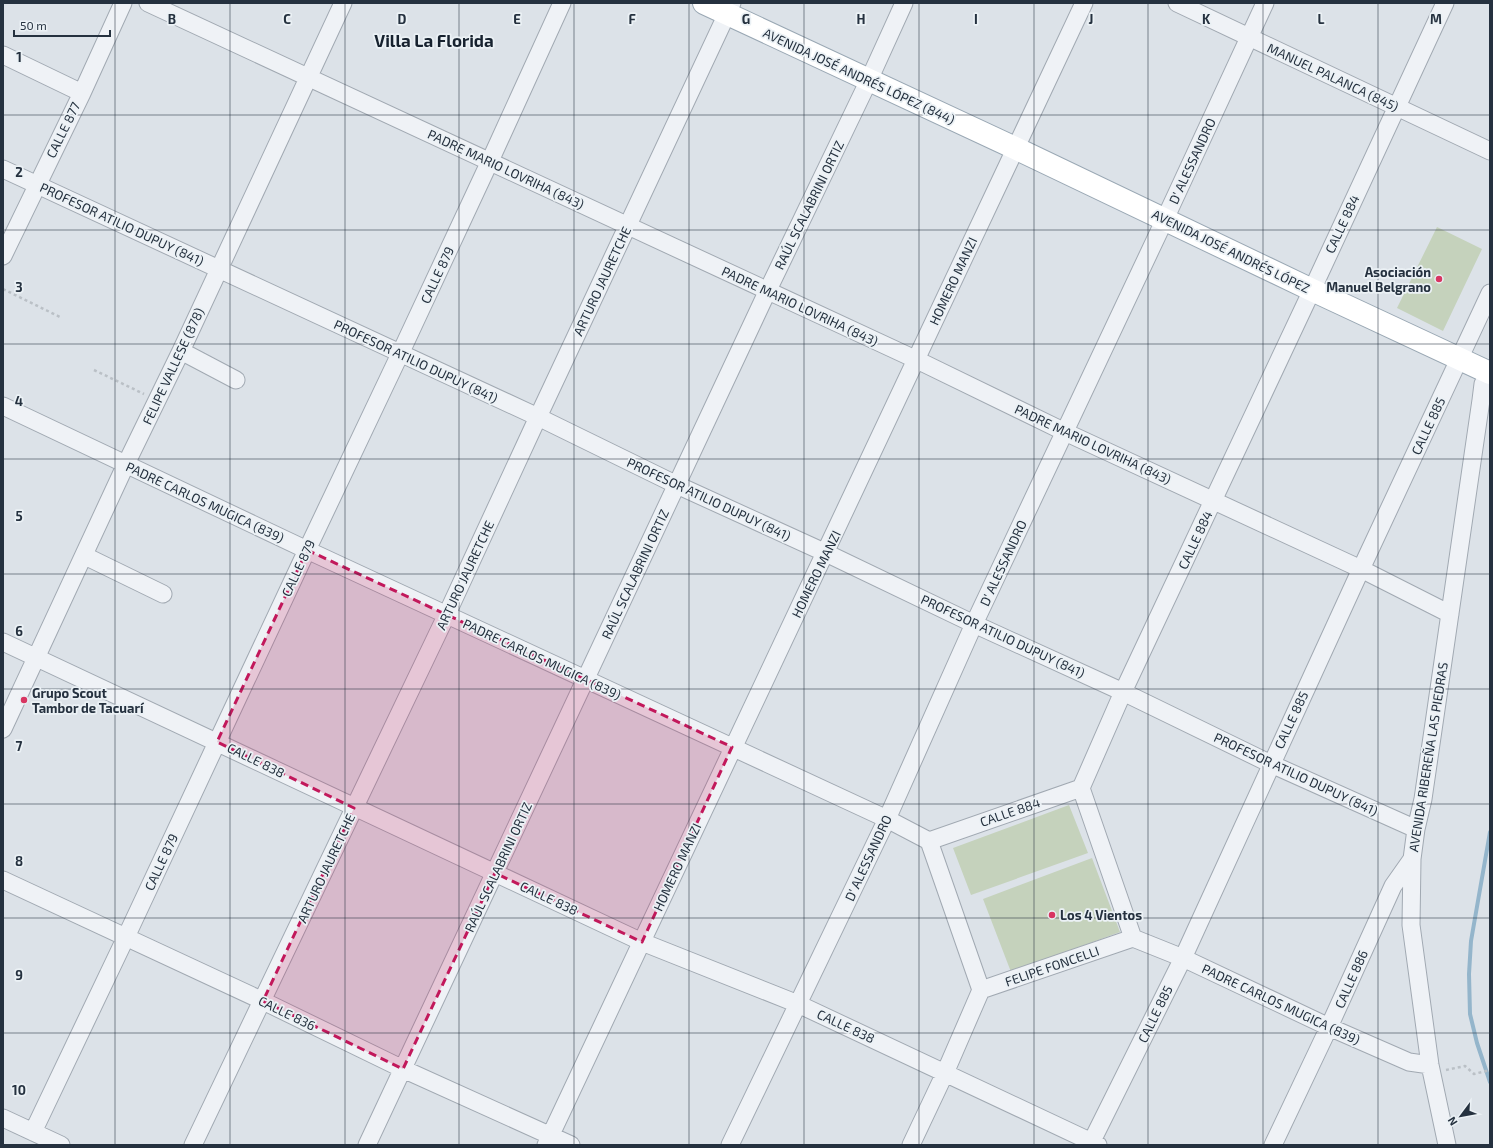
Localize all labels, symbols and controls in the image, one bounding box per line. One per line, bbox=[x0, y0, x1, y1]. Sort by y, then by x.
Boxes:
text: B bbox=[168, 11, 176, 27]
text: C bbox=[283, 11, 291, 27]
text: D bbox=[398, 11, 407, 27]
text: E bbox=[513, 11, 521, 27]
text: F bbox=[628, 11, 636, 27]
text: G bbox=[742, 11, 750, 27]
text: H bbox=[857, 11, 866, 27]
text: I bbox=[974, 11, 978, 27]
text: J bbox=[1089, 11, 1093, 27]
text: K bbox=[1202, 11, 1211, 27]
text: L bbox=[1318, 11, 1325, 27]
text: M bbox=[1430, 11, 1442, 27]
scale bar bbox=[14, 12, 110, 38]
text: 50 m bbox=[20, 18, 47, 32]
street label: AVENIDA JOSÉ ANDRÉS LÓPEZ (844) bbox=[761, 24, 958, 128]
district label: Villa La Florida bbox=[374, 30, 494, 50]
street label: MANUEL PALANCA (845) bbox=[1265, 40, 1401, 114]
text: 1 bbox=[16, 49, 22, 65]
street label: CALLE 877 bbox=[43, 99, 84, 161]
street label: D' ALESSANDRO bbox=[1165, 115, 1219, 207]
street label: PADRE MARIO LOVRIHA (843) bbox=[425, 126, 587, 212]
street label: RAÚL SCALABRINI ORTIZ bbox=[770, 137, 847, 272]
text: 2 bbox=[15, 164, 23, 180]
street label: PROFESOR ATILIO DUPUY (841) bbox=[38, 179, 206, 269]
street label: CALLE 884 bbox=[1321, 192, 1363, 256]
street label: AVENIDA JOSÉ ANDRÉS LÓPEZ bbox=[1150, 205, 1313, 296]
street label: ARTURO JAURETCHE bbox=[570, 224, 634, 338]
street label: HOMERO MANZI bbox=[926, 235, 980, 327]
street label: CALLE 879 bbox=[417, 244, 457, 306]
street label: PADRE MARIO LOVRIHA (843) bbox=[719, 263, 881, 349]
place label: Asociación Manuel Belgrano bbox=[1326, 264, 1431, 295]
marker: Asociación Manuel Belgrano bbox=[1434, 274, 1444, 284]
text: 3 bbox=[15, 279, 23, 295]
street label: FELIPE VALLESE (878) bbox=[139, 305, 207, 427]
street label: PROFESOR ATILIO DUPUY (841) bbox=[332, 316, 500, 406]
text: 4 bbox=[15, 393, 23, 409]
street label: CALLE 885 bbox=[1408, 395, 1448, 457]
street label: PADRE MARIO LOVRIHA (843) bbox=[1012, 401, 1174, 487]
street label: PROFESOR ATILIO DUPUY (841) bbox=[625, 454, 793, 544]
street label: PADRE CARLOS MUGICA (839) bbox=[123, 458, 287, 546]
street label: RAÚL SCALABRINI ORTIZ bbox=[597, 506, 672, 641]
text: 5 bbox=[15, 508, 23, 524]
street label: CALLE 884 bbox=[1174, 508, 1216, 572]
street label: D' ALESSANDRO bbox=[976, 517, 1030, 609]
street label: ARTURO JAURETCHE bbox=[433, 518, 497, 632]
street label: HOMERO MANZI bbox=[788, 528, 844, 620]
street label: CALLE 879 bbox=[278, 537, 318, 599]
street label: PROFESOR ATILIO DUPUY (841) bbox=[919, 591, 1087, 681]
street label: PADRE CARLOS MUGICA (839) bbox=[460, 615, 624, 703]
text: 6 bbox=[15, 623, 23, 639]
street label: AVENIDA RIBEREÑA LAS PIEDRAS bbox=[1405, 661, 1451, 853]
place label: Grupo Scout Tambor de Tacuarí bbox=[32, 685, 145, 716]
street label: CALLE 885 bbox=[1271, 689, 1311, 751]
marker: Grupo Scout Tambor de Tacuarí bbox=[19, 695, 29, 705]
street label: PROFESOR ATILIO DUPUY (841) bbox=[1212, 729, 1380, 819]
text: 7 bbox=[16, 738, 23, 754]
street label: CALLE 838 bbox=[225, 739, 287, 781]
street label: CALLE 884 bbox=[978, 794, 1042, 830]
street label: RAÚL SCALABRINI ORTIZ bbox=[460, 799, 535, 934]
street label: ARTURO JAURETCHE bbox=[294, 811, 358, 925]
street label: D' ALESSANDRO bbox=[841, 812, 895, 904]
street label: HOMERO MANZI bbox=[650, 821, 704, 913]
street label: CALLE 879 bbox=[141, 831, 181, 893]
text: 8 bbox=[15, 853, 23, 869]
street label: CALLE 838 bbox=[517, 878, 581, 918]
place label: Los 4 Vientos bbox=[1060, 907, 1142, 923]
marker: Los 4 Vientos bbox=[1047, 910, 1057, 920]
street label: FELIPE FONCELLI bbox=[1003, 942, 1101, 990]
street label: CALLE 886 bbox=[1331, 947, 1371, 1011]
street label: PADRE CARLOS MUGICA (839) bbox=[1199, 960, 1363, 1048]
text: 9 bbox=[15, 967, 23, 983]
street label: CALLE 885 bbox=[1134, 983, 1176, 1045]
street label: CALLE 836 bbox=[256, 992, 318, 1034]
street label: CALLE 838 bbox=[814, 1006, 878, 1046]
text: 10 bbox=[12, 1082, 26, 1098]
north arrow bbox=[1441, 1096, 1481, 1136]
text: N bbox=[1444, 1115, 1460, 1128]

